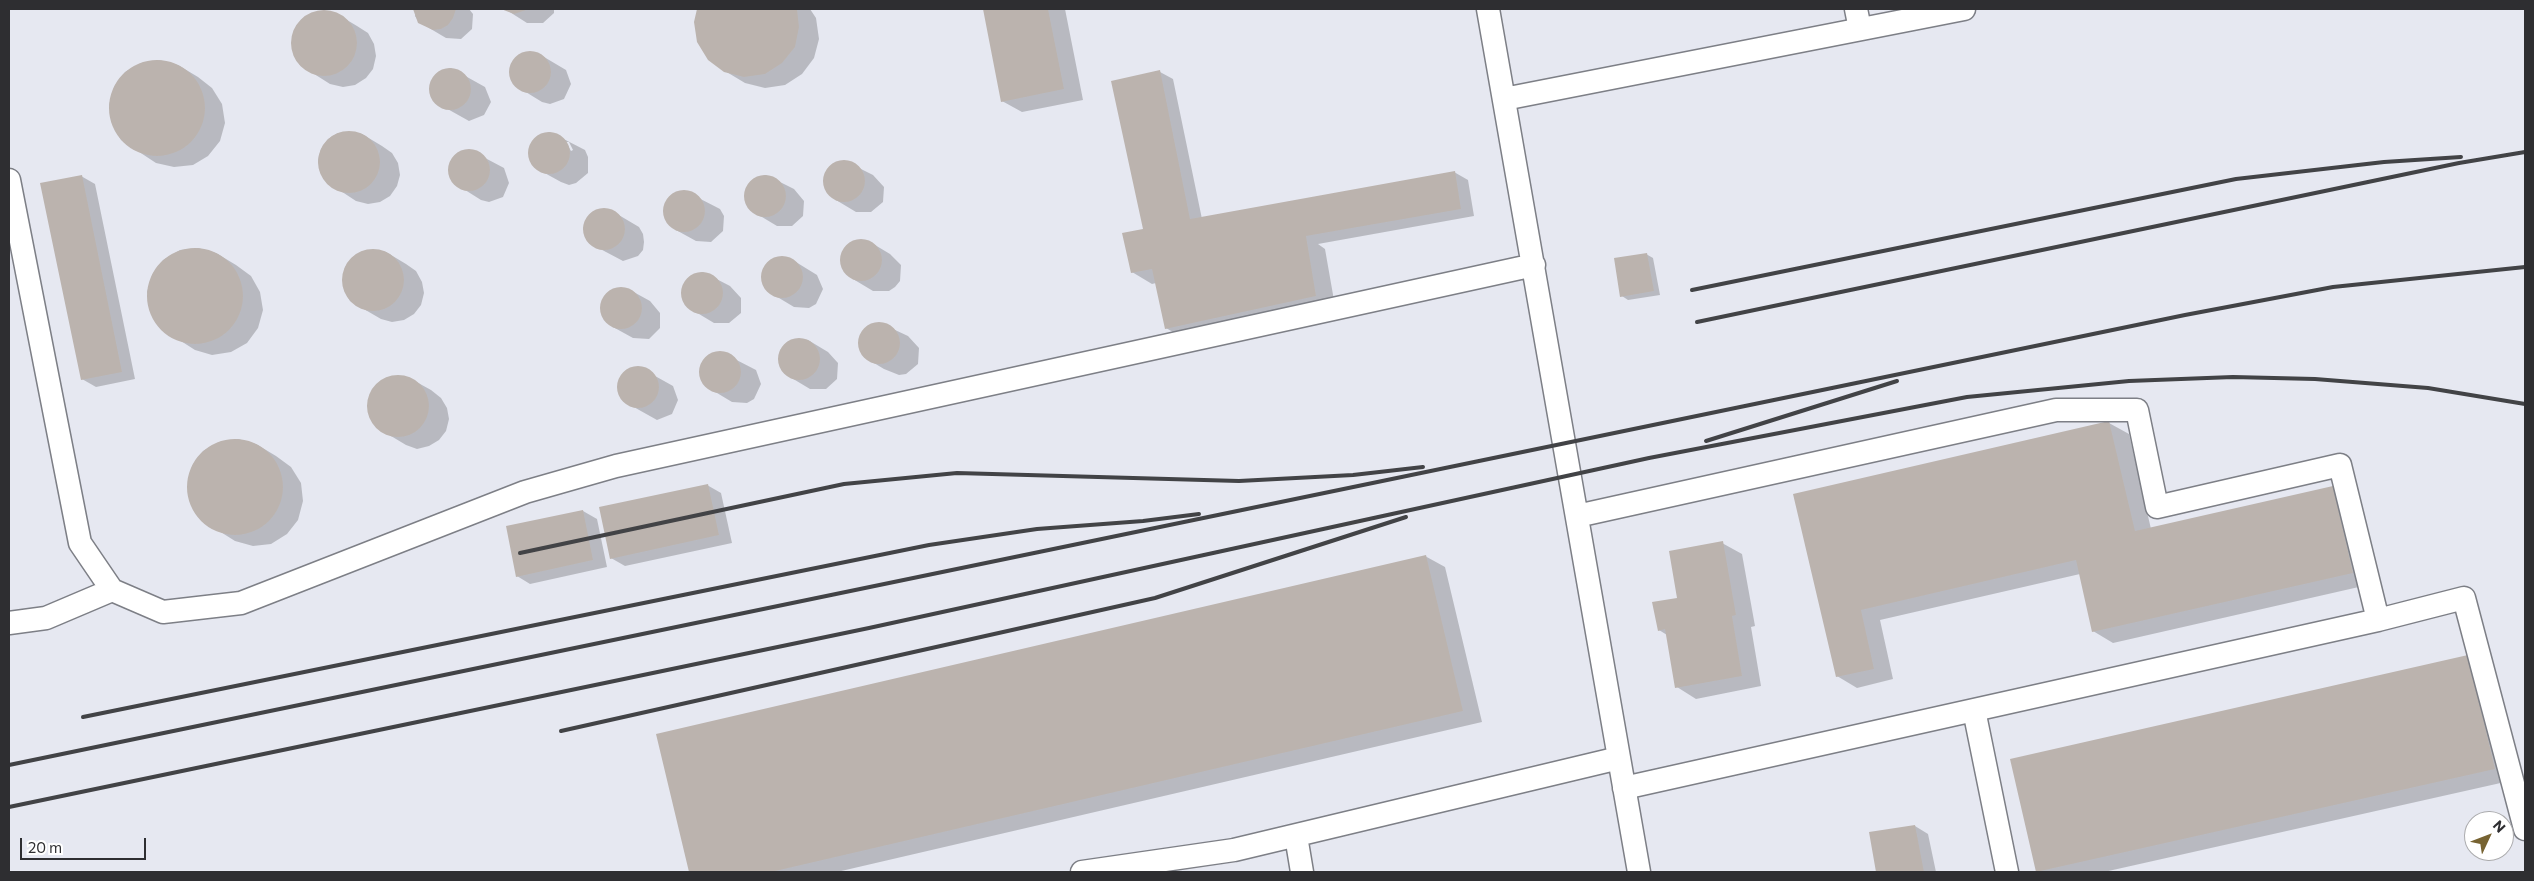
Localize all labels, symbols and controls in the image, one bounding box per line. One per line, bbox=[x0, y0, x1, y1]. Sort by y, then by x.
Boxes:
north arrow bbox=[2464, 811, 2514, 861]
text: N bbox=[2490, 816, 2509, 836]
scale bar bbox=[22, 828, 149, 860]
text: 20 m bbox=[28, 838, 62, 856]

